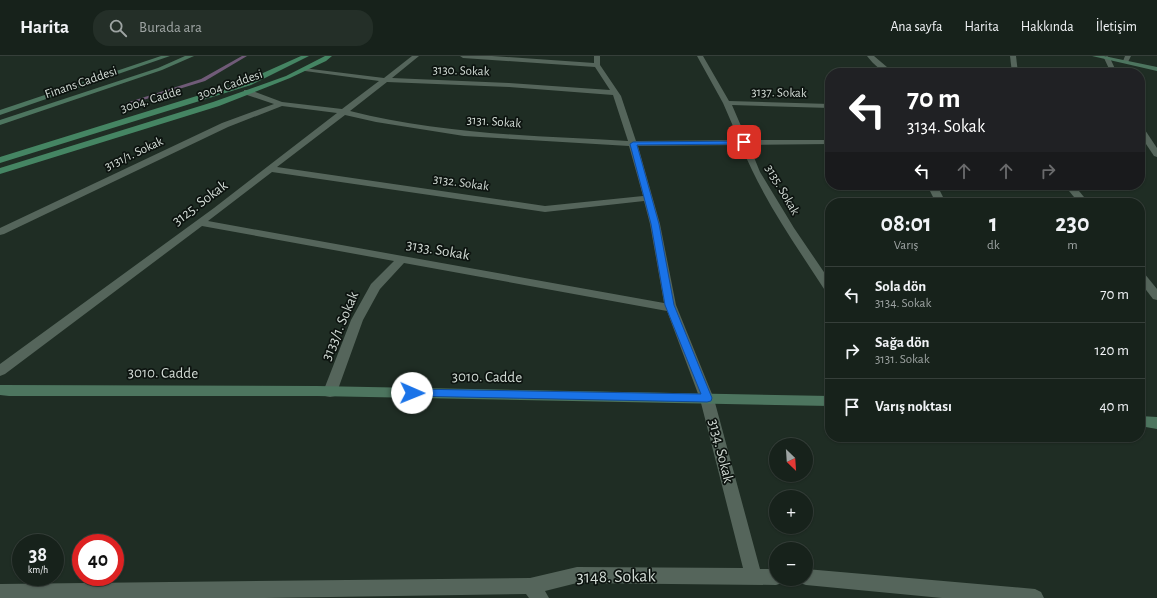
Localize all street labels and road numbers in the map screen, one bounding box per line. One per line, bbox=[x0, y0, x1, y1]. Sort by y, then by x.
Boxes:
street label: 3130. Sokak bbox=[432, 64, 490, 78]
street label: Finans Caddesi bbox=[43, 65, 119, 101]
street label: 3004 Caddesi bbox=[196, 68, 264, 102]
street label: 3004. Cadde bbox=[119, 85, 183, 115]
street label: 3137. Sokak bbox=[751, 86, 807, 100]
street label: 3131. Sokak bbox=[466, 114, 522, 130]
street label: 3131/1. Sokak bbox=[103, 135, 165, 173]
street label: 3135. Sokak bbox=[762, 163, 802, 217]
street label: 3132. Sokak bbox=[432, 173, 490, 193]
street label: 3125. Sokak bbox=[170, 177, 231, 228]
street label: 3133. Sokak bbox=[405, 237, 471, 263]
street label: 3133/1. Sokak bbox=[319, 289, 361, 363]
street label: 3010. Cadde bbox=[128, 365, 198, 381]
street label: 3010. Cadde bbox=[452, 369, 522, 385]
street label: 3134. Sokak bbox=[706, 418, 736, 485]
street label: 3148. Sokak bbox=[576, 567, 657, 587]

